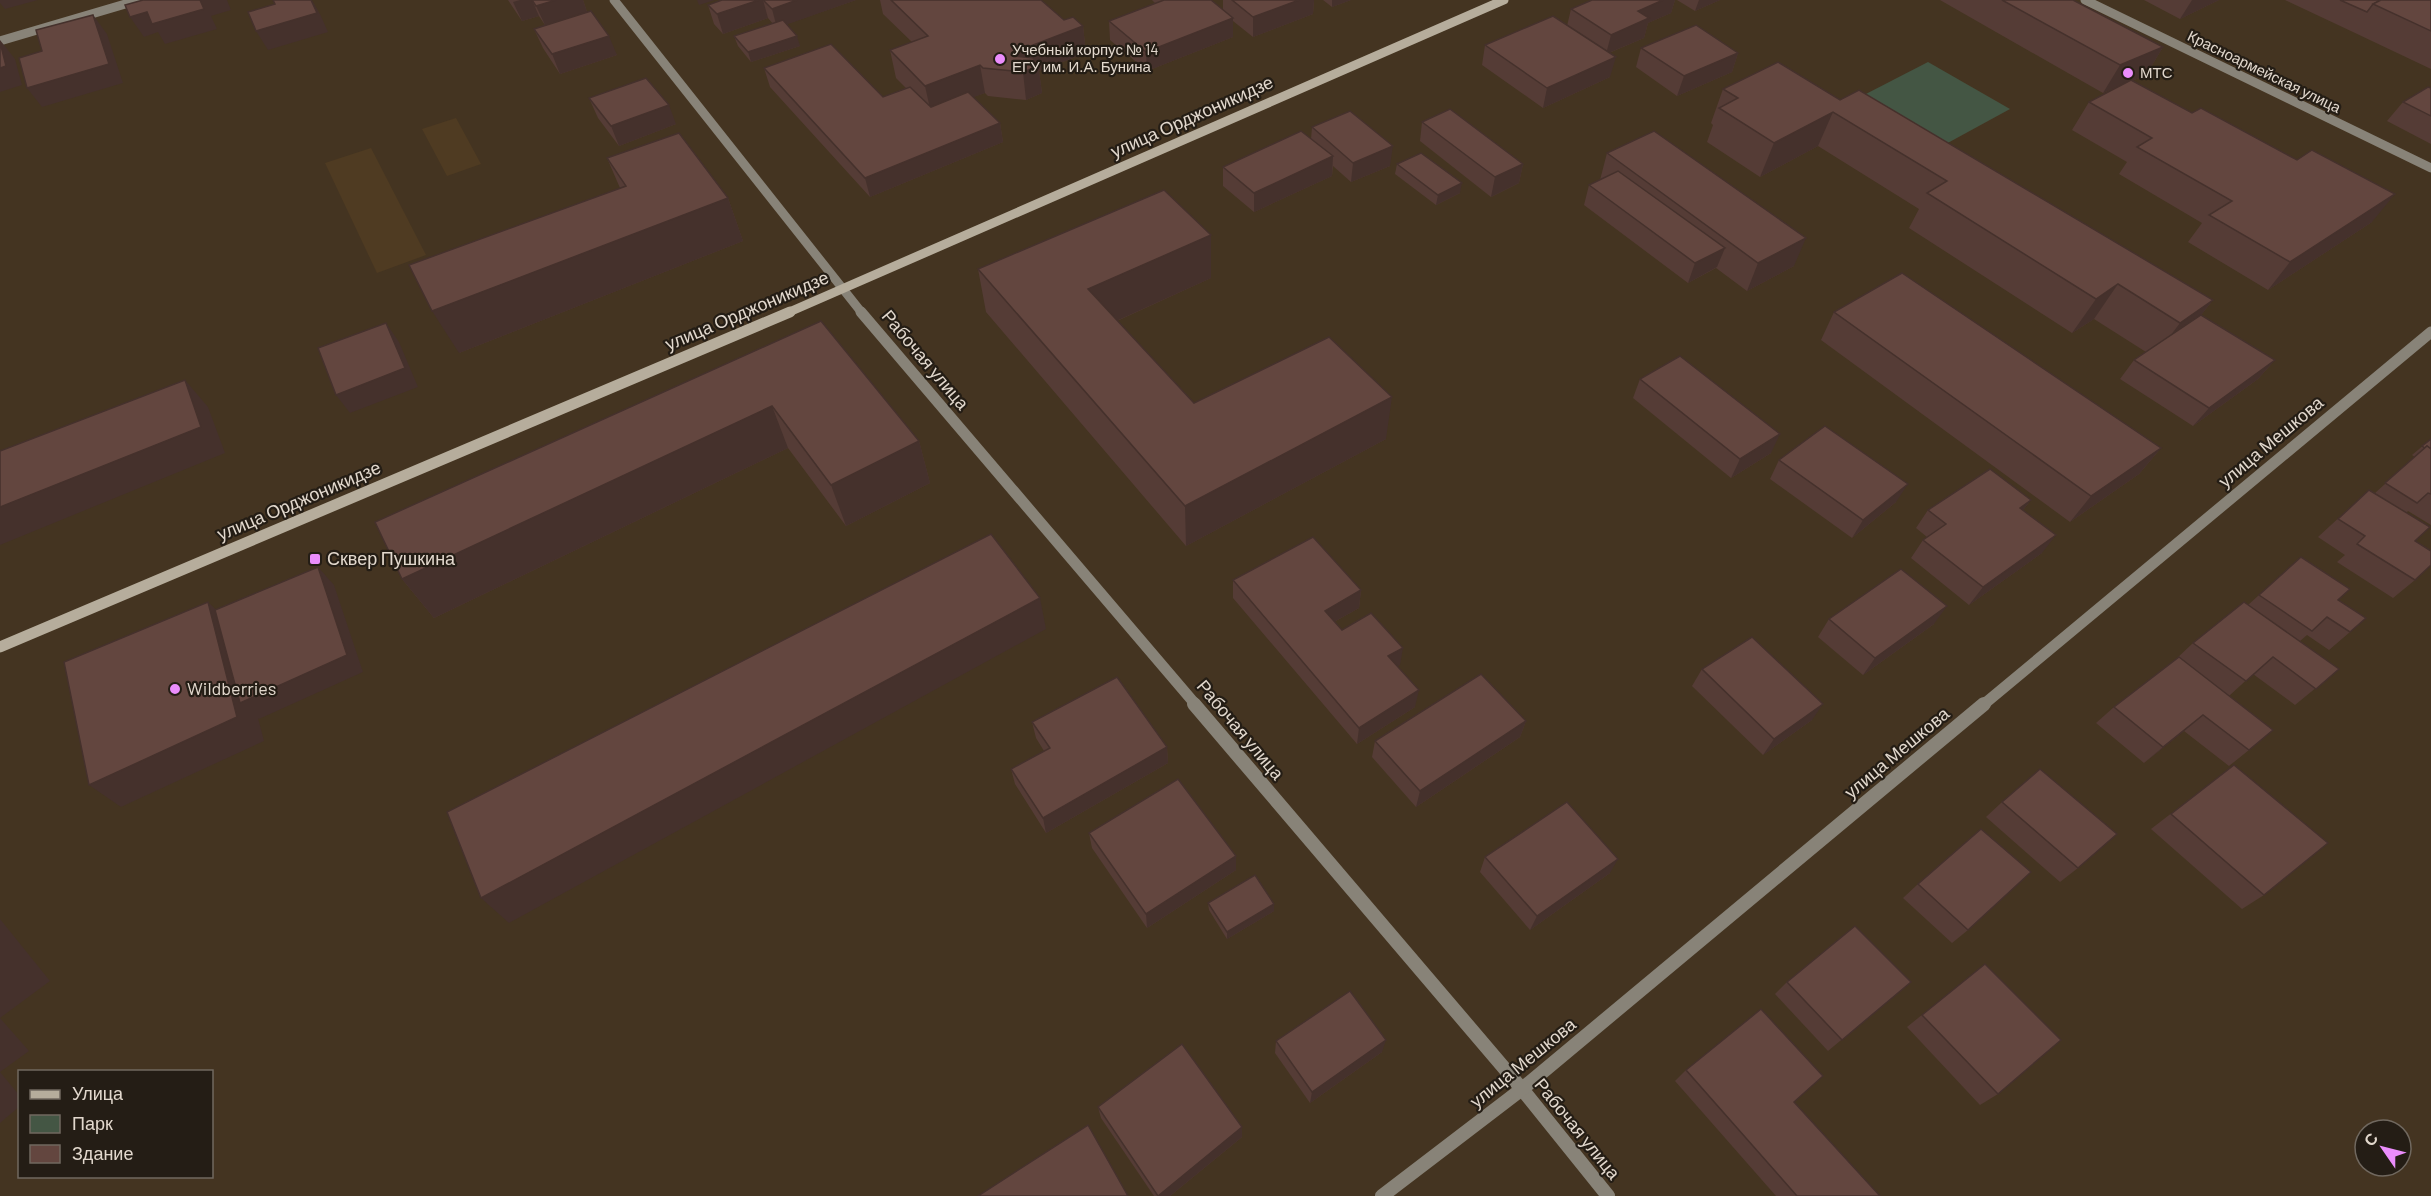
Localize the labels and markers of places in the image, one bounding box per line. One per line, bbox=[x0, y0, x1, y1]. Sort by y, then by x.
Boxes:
place label: Учебный корпус № 14 ЕГУ им. И.А. Бунина bbox=[1012, 40, 1159, 75]
marker: Учебный корпус № 14 ЕГУ им. И.А. Бунина bbox=[993, 52, 1007, 66]
place label: МТС bbox=[2140, 63, 2173, 81]
marker: МТС bbox=[2121, 66, 2135, 80]
place label: Сквер Пушкина bbox=[327, 547, 456, 569]
marker: Сквер Пушкина bbox=[308, 552, 322, 566]
place label: Wildberries bbox=[187, 677, 276, 699]
marker: Wildberries bbox=[168, 682, 182, 696]

